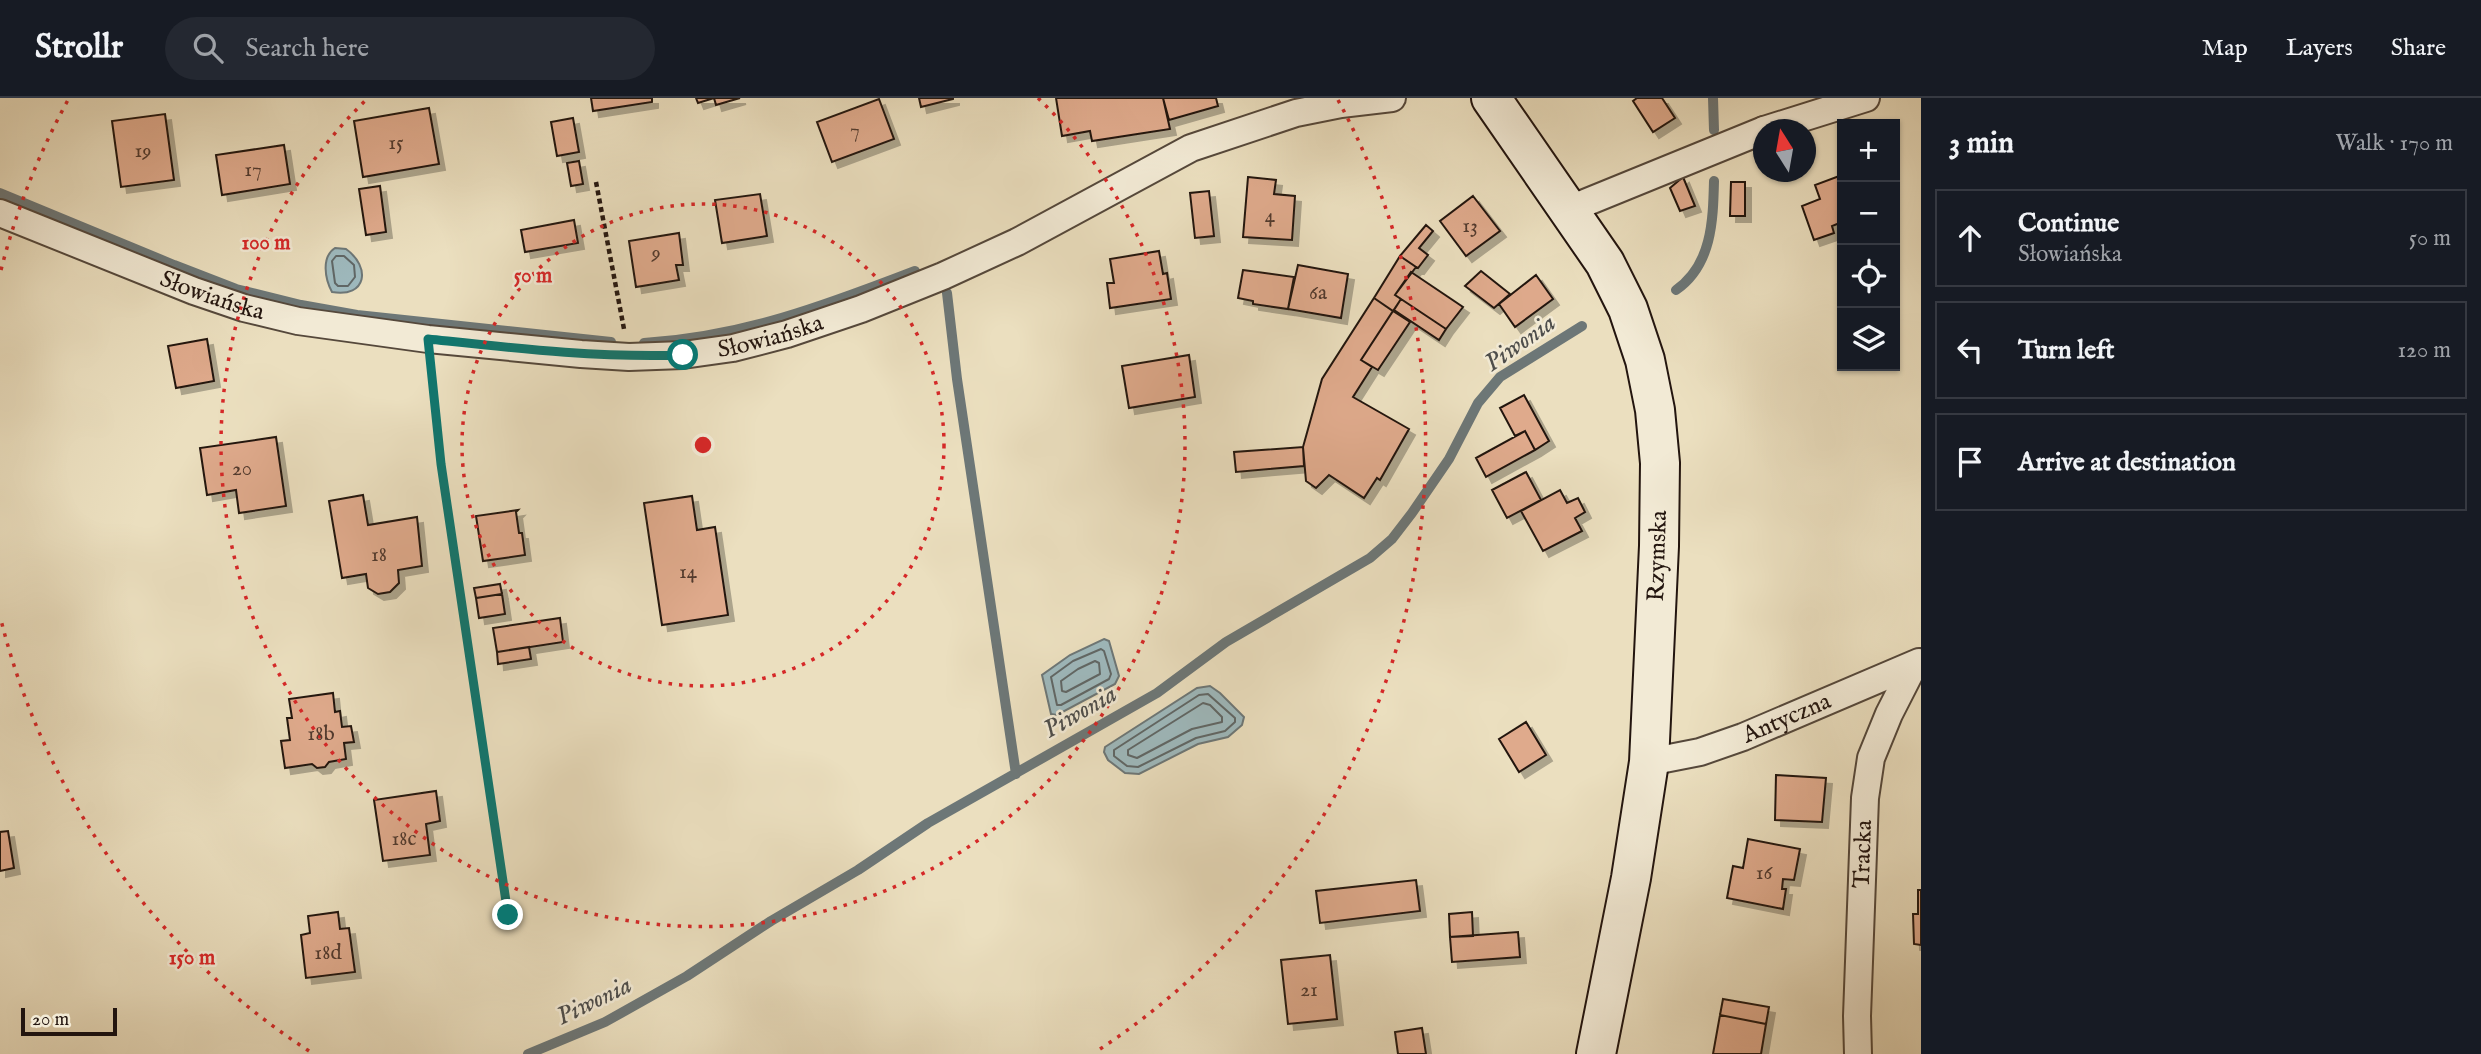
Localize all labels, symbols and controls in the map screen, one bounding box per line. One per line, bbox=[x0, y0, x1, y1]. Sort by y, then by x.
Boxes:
search box bbox=[165, 17, 655, 80]
text: Strollr bbox=[35, 27, 123, 69]
icon: search bbox=[189, 29, 227, 67]
text: Search here bbox=[245, 32, 369, 65]
text: Map bbox=[2202, 33, 2248, 64]
text: Layers bbox=[2286, 33, 2353, 64]
text: Share bbox=[2391, 33, 2446, 64]
house number: 7 bbox=[850, 118, 860, 145]
north arrow bbox=[1753, 119, 1816, 182]
map controls bbox=[1837, 119, 1900, 371]
button: + bbox=[1837, 119, 1900, 182]
text: 3 min bbox=[1949, 125, 2014, 163]
text: Walk · 170 m bbox=[2335, 129, 2453, 158]
house number: 15 bbox=[388, 130, 404, 157]
house number: 19 bbox=[135, 138, 152, 165]
house number: 17 bbox=[244, 157, 262, 184]
button: − bbox=[1837, 182, 1900, 245]
house number: 4 bbox=[1265, 203, 1276, 230]
text: Continue bbox=[2018, 207, 2119, 240]
house number: 13 bbox=[1462, 213, 1478, 240]
icon: ahead bbox=[1951, 219, 1989, 257]
text: 50 m bbox=[2409, 224, 2451, 253]
text: 100 m bbox=[241, 230, 291, 257]
house number: 9 bbox=[650, 240, 661, 267]
text: Słowiańska bbox=[2018, 240, 2122, 269]
button: locate bbox=[1837, 245, 1900, 308]
street label: Słowiańska bbox=[155, 263, 268, 328]
text: 50 m bbox=[514, 263, 553, 290]
house number: 6a bbox=[1309, 280, 1328, 307]
water label: Piwonia bbox=[1478, 306, 1562, 380]
street label: Słowiańska bbox=[716, 307, 828, 365]
button: layers bbox=[1837, 308, 1900, 371]
icon: left bbox=[1951, 331, 1989, 369]
text: Turn left bbox=[2018, 334, 2115, 367]
text: 120 m bbox=[2398, 336, 2451, 365]
route start bbox=[667, 339, 698, 370]
centre of rings bbox=[691, 433, 715, 457]
icon: arrive bbox=[1951, 443, 1989, 481]
text: Arrive at destination bbox=[2018, 446, 2236, 479]
house number: 20 bbox=[232, 456, 252, 483]
street label: Rzymska bbox=[1641, 509, 1675, 602]
house number: 18 bbox=[371, 542, 387, 569]
house number: 14 bbox=[679, 559, 698, 586]
water label: Piwonia bbox=[1037, 678, 1123, 746]
street label: Antyczna bbox=[1737, 686, 1836, 751]
house number: 18b bbox=[307, 721, 335, 748]
street label: Tracka bbox=[1846, 819, 1880, 889]
house number: 18c bbox=[391, 826, 417, 853]
house number: 16 bbox=[1756, 860, 1773, 887]
route end bbox=[492, 899, 523, 930]
house number: 18d bbox=[314, 940, 342, 967]
text: 150 m bbox=[169, 945, 216, 972]
water label: Piwonia bbox=[551, 969, 637, 1033]
house number: 21 bbox=[1300, 977, 1318, 1004]
scale bar bbox=[21, 1005, 117, 1037]
text: 20 m bbox=[32, 1008, 69, 1032]

